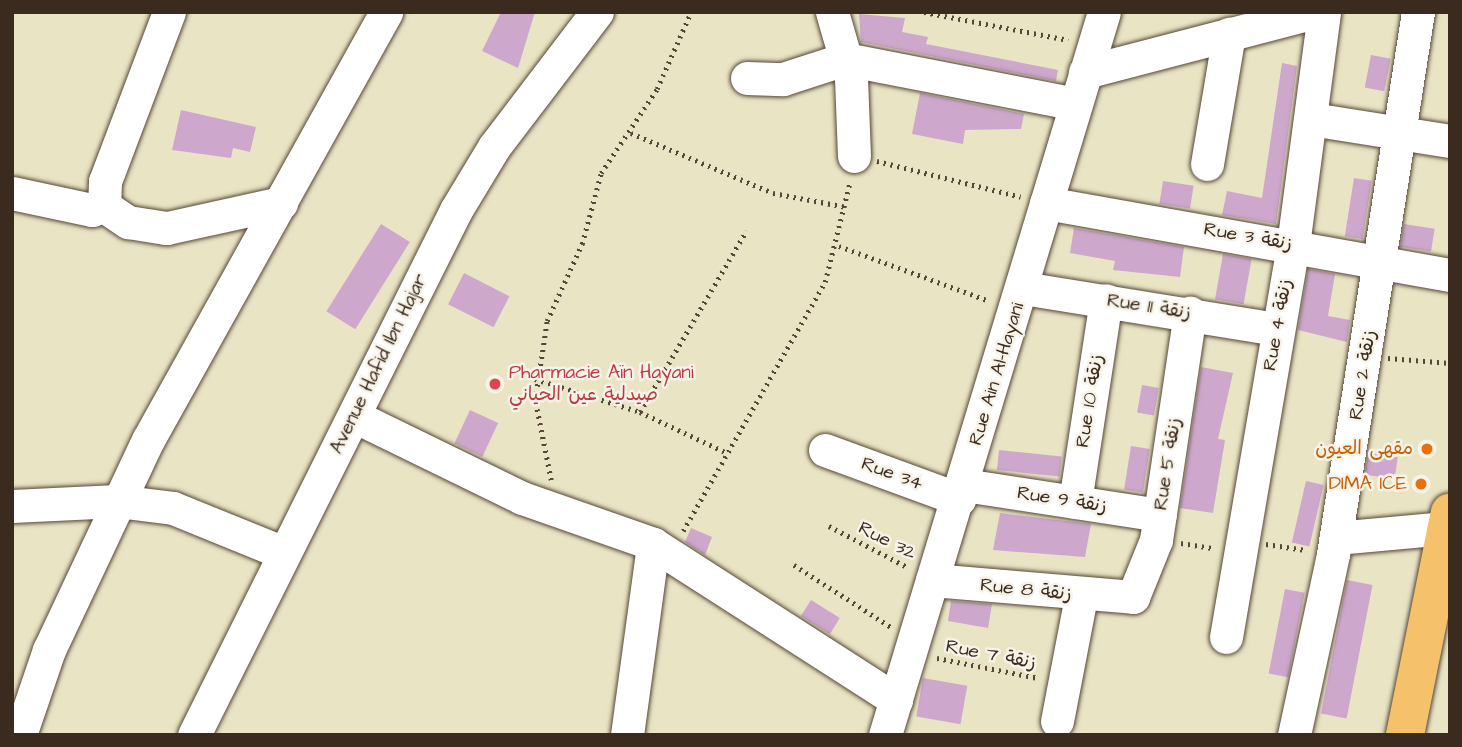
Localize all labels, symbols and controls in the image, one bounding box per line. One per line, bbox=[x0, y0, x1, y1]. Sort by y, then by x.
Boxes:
street label: Rue 3 زنقة bbox=[1202, 218, 1294, 256]
street label: Avenue Hafid Ibn Hajar bbox=[325, 270, 433, 458]
street label: Rue 4 زنقة bbox=[1259, 277, 1297, 373]
street label: Rue 11 زنقة bbox=[1105, 289, 1193, 325]
street label: Rue Ain Al-Hayani bbox=[964, 300, 1030, 448]
street label: Rue 2 زنقة bbox=[1345, 328, 1381, 422]
street label: Rue 10 زنقة bbox=[1071, 353, 1109, 449]
place label: Pharmacie Aïn Hayani صيدلية عين الحياني bbox=[509, 362, 694, 406]
marker: Pharmacie Aïn Hayani صيدلية عين الحياني bbox=[487, 376, 503, 392]
street label: Rue 5 زنقة bbox=[1149, 416, 1187, 512]
place label: مقهى العيون bbox=[1315, 438, 1413, 460]
marker: مقهى العيون bbox=[1419, 441, 1435, 457]
street label: Rue 34 bbox=[858, 452, 926, 496]
place label: DIMA ICE bbox=[1329, 473, 1407, 495]
marker: DIMA ICE bbox=[1413, 476, 1429, 492]
street label: Rue 9 زنقة bbox=[1015, 482, 1109, 518]
street label: Rue 32 bbox=[854, 517, 920, 565]
street label: Rue 8 زنقة bbox=[979, 574, 1073, 606]
street label: Rue 7 زنقة bbox=[944, 635, 1038, 675]

